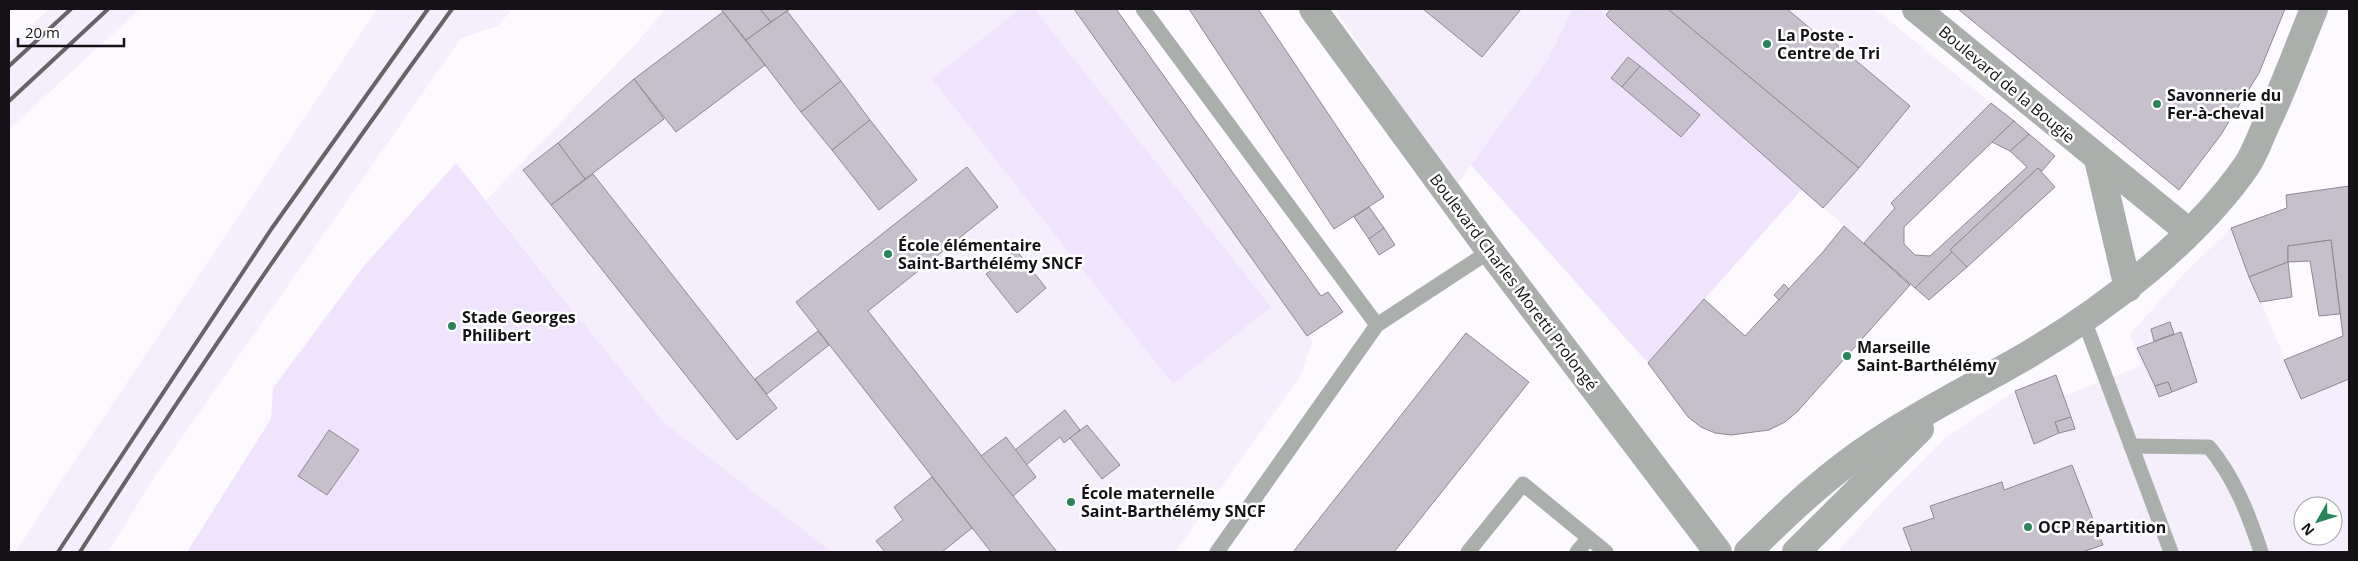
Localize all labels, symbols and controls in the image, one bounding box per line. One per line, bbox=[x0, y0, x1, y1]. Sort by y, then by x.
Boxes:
scale bar bbox=[18, 15, 124, 47]
street label: Boulevard de la Bougie bbox=[1934, 20, 2080, 148]
text: 20 m bbox=[25, 22, 60, 42]
place label: La Poste - Centre de Tri bbox=[1777, 24, 1880, 64]
marker: La Poste - Centre de Tri bbox=[1761, 38, 1773, 50]
place label: Savonnerie du Fer-à-cheval bbox=[2167, 84, 2281, 124]
marker: Savonnerie du Fer-à-cheval bbox=[2151, 98, 2163, 110]
street label: Boulevard Charles Moretti Prolongé bbox=[1425, 169, 1603, 395]
place label: École élémentaire Saint-Barthélémy SNCF bbox=[898, 234, 1083, 274]
marker: École élémentaire Saint-Barthélémy SNCF bbox=[882, 248, 894, 260]
place label: Stade Georges Philibert bbox=[462, 306, 576, 346]
marker: Stade Georges Philibert bbox=[446, 320, 458, 332]
place label: Marseille Saint-Barthélémy bbox=[1857, 336, 1998, 376]
marker: Marseille Saint-Barthélémy bbox=[1841, 350, 1853, 362]
place label: École maternelle Saint-Barthélémy SNCF bbox=[1081, 482, 1266, 522]
marker: École maternelle Saint-Barthélémy SNCF bbox=[1065, 496, 1077, 508]
north arrow bbox=[2293, 496, 2343, 546]
place label: OCP Répartition bbox=[2038, 516, 2166, 538]
text: N bbox=[2297, 519, 2318, 540]
marker: OCP Répartition bbox=[2022, 521, 2034, 533]

